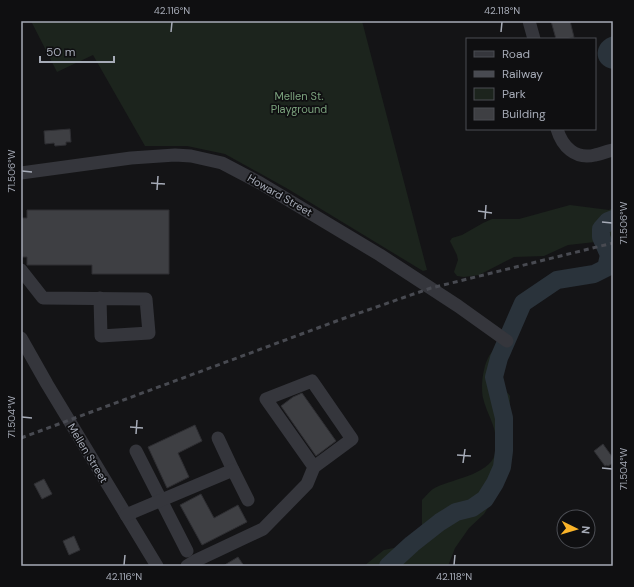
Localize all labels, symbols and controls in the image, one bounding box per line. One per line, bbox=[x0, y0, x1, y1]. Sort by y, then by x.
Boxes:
text: 42.116°N bbox=[154, 4, 190, 17]
text: 42.118°N bbox=[484, 4, 520, 17]
scale bar bbox=[40, 38, 114, 64]
legend bbox=[466, 38, 596, 130]
text: 50 m bbox=[46, 44, 75, 60]
text: Road bbox=[502, 46, 530, 62]
text: Railway bbox=[502, 66, 543, 82]
text: Park bbox=[502, 86, 526, 102]
park label: Mellen St. Playground bbox=[271, 89, 327, 116]
text: Building bbox=[502, 106, 546, 122]
text: 71.506°W bbox=[5, 149, 18, 192]
street label: Howard Street bbox=[245, 171, 315, 219]
text: 71.506°W bbox=[617, 201, 630, 244]
text: 71.504°W bbox=[5, 395, 18, 438]
street label: Mellen Street bbox=[65, 421, 111, 485]
text: 71.504°W bbox=[617, 447, 630, 490]
north arrow bbox=[556, 509, 596, 549]
text: N bbox=[579, 525, 593, 534]
text: 42.116°N bbox=[106, 570, 142, 583]
text: 42.118°N bbox=[436, 570, 472, 583]

